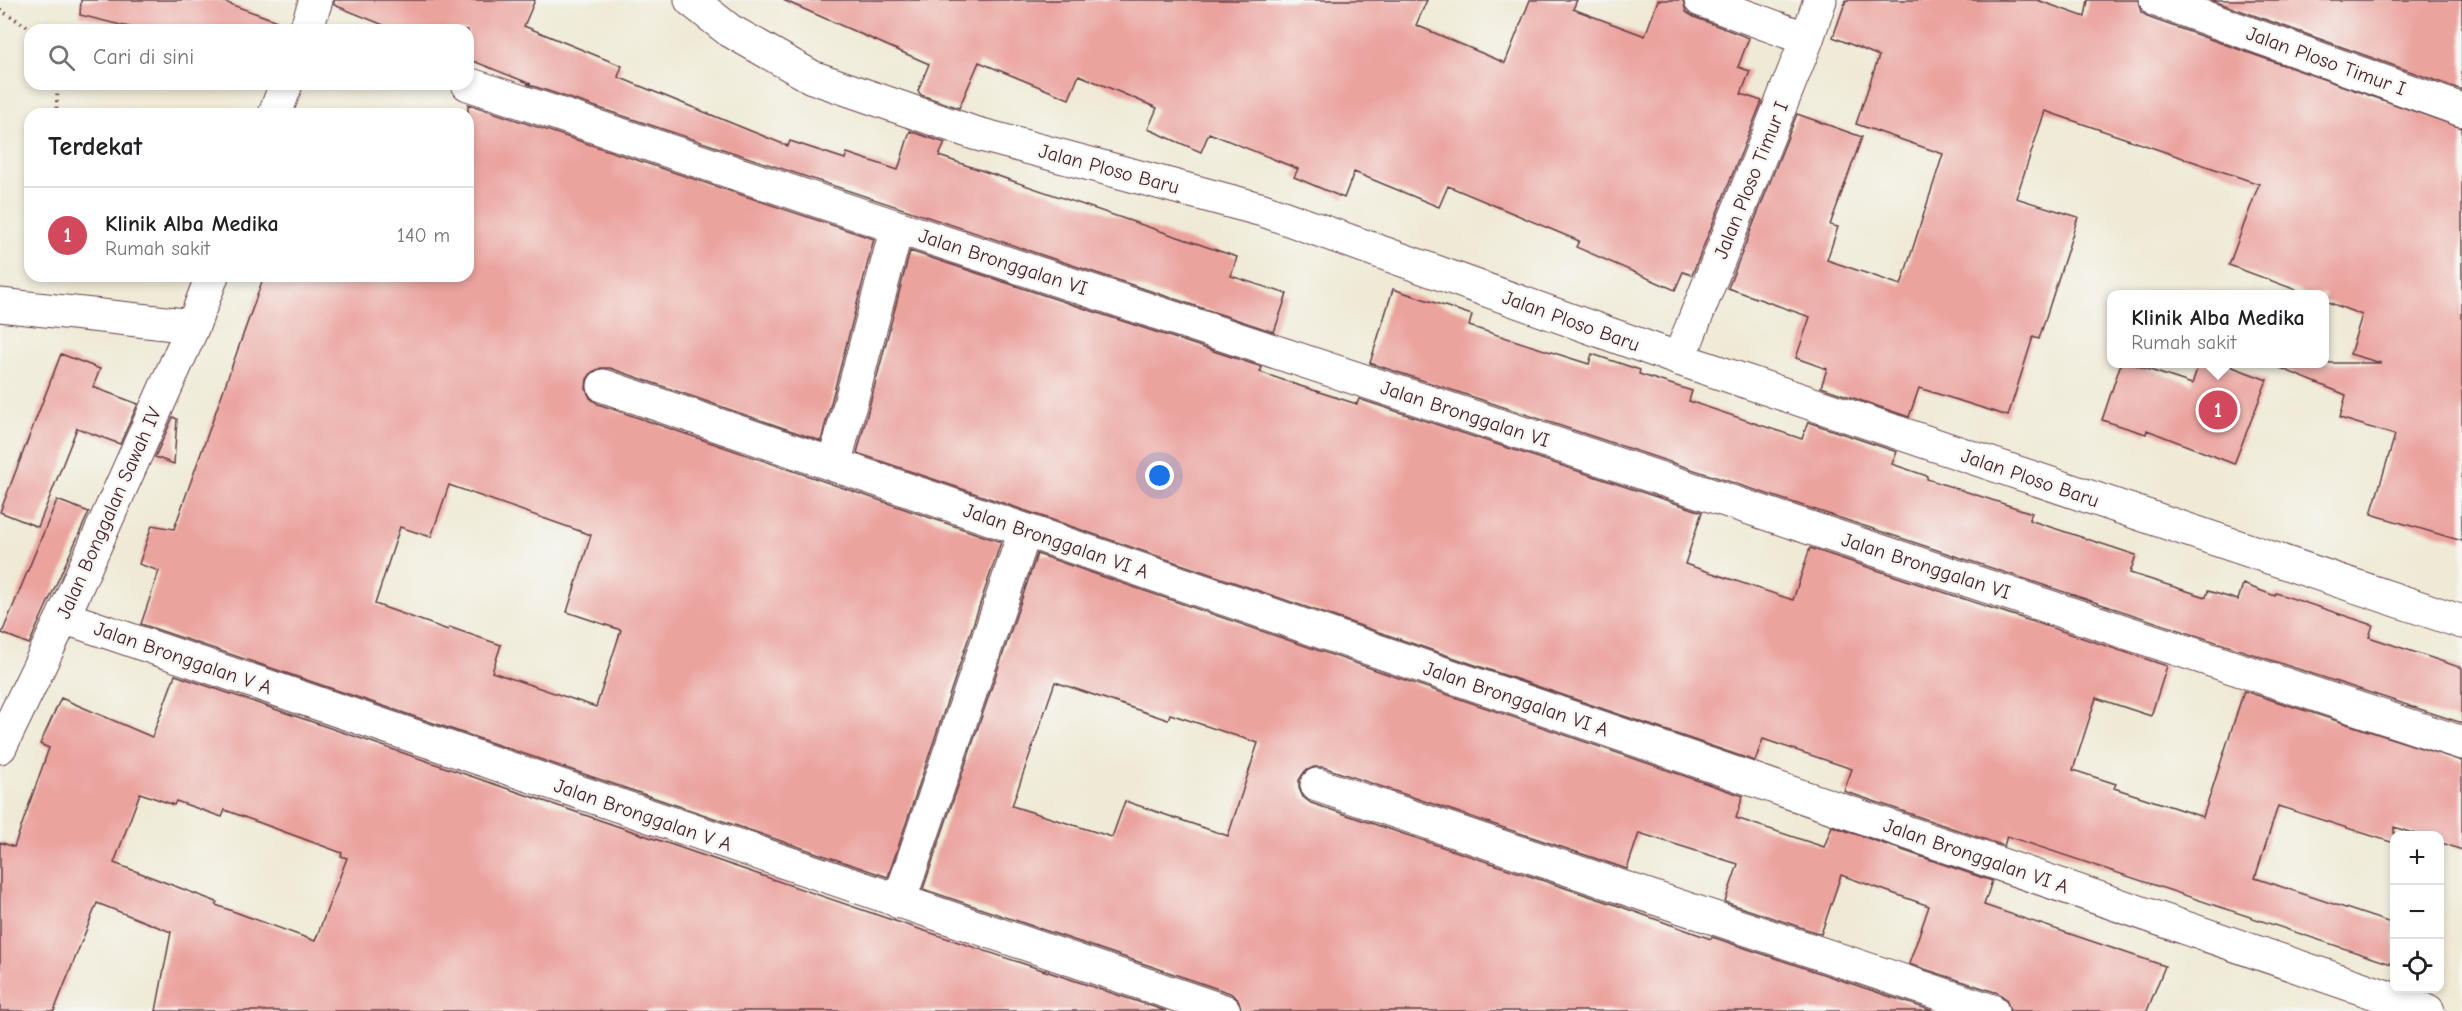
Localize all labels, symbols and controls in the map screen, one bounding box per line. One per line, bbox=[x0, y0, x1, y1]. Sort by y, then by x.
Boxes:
street label: Jalan Ploso Timur I bbox=[2243, 22, 2409, 101]
search box bbox=[24, 24, 474, 90]
icon: search bbox=[45, 41, 78, 74]
text: Cari di sini bbox=[93, 44, 194, 70]
street label: Jalan Ploso Timur I bbox=[1709, 98, 1793, 262]
text: Terdekat bbox=[48, 132, 142, 162]
street label: Jalan Ploso Baru bbox=[1036, 139, 1182, 199]
text: Klinik Alba Medika bbox=[105, 211, 279, 237]
text: 1 bbox=[64, 224, 71, 247]
text: 140 m bbox=[397, 224, 450, 247]
street label: Jalan Bronggalan VI bbox=[916, 224, 1090, 300]
text: Rumah sakit bbox=[105, 237, 210, 260]
street label: Jalan Ploso Baru bbox=[1499, 286, 1643, 356]
popup bbox=[2107, 290, 2329, 368]
text: Klinik Alba Medika bbox=[2131, 305, 2305, 331]
text: Rumah sakit bbox=[2131, 331, 2236, 354]
street label: Jalan Bronggalan VI bbox=[1378, 376, 1552, 452]
pin: 1 bbox=[2198, 388, 2238, 432]
street label: Jalan Bonggalan Sawah IV bbox=[52, 403, 166, 622]
street label: Jalan Ploso Baru bbox=[1958, 444, 2102, 512]
your location bbox=[1145, 461, 1174, 490]
street label: Jalan Bronggalan VI A bbox=[960, 498, 1152, 584]
street label: Jalan Bronggalan VI bbox=[1839, 528, 2013, 604]
street label: Jalan Bronggalan V A bbox=[91, 617, 275, 699]
street label: Jalan Bronggalan VI A bbox=[1420, 656, 1612, 742]
street label: Jalan Bronggalan V A bbox=[551, 774, 735, 856]
street label: Jalan Bronggalan VI A bbox=[1880, 813, 2072, 899]
map controls bbox=[2390, 831, 2444, 993]
button: + bbox=[2390, 831, 2444, 885]
button: − bbox=[2390, 885, 2444, 939]
button: locate bbox=[2390, 939, 2444, 993]

